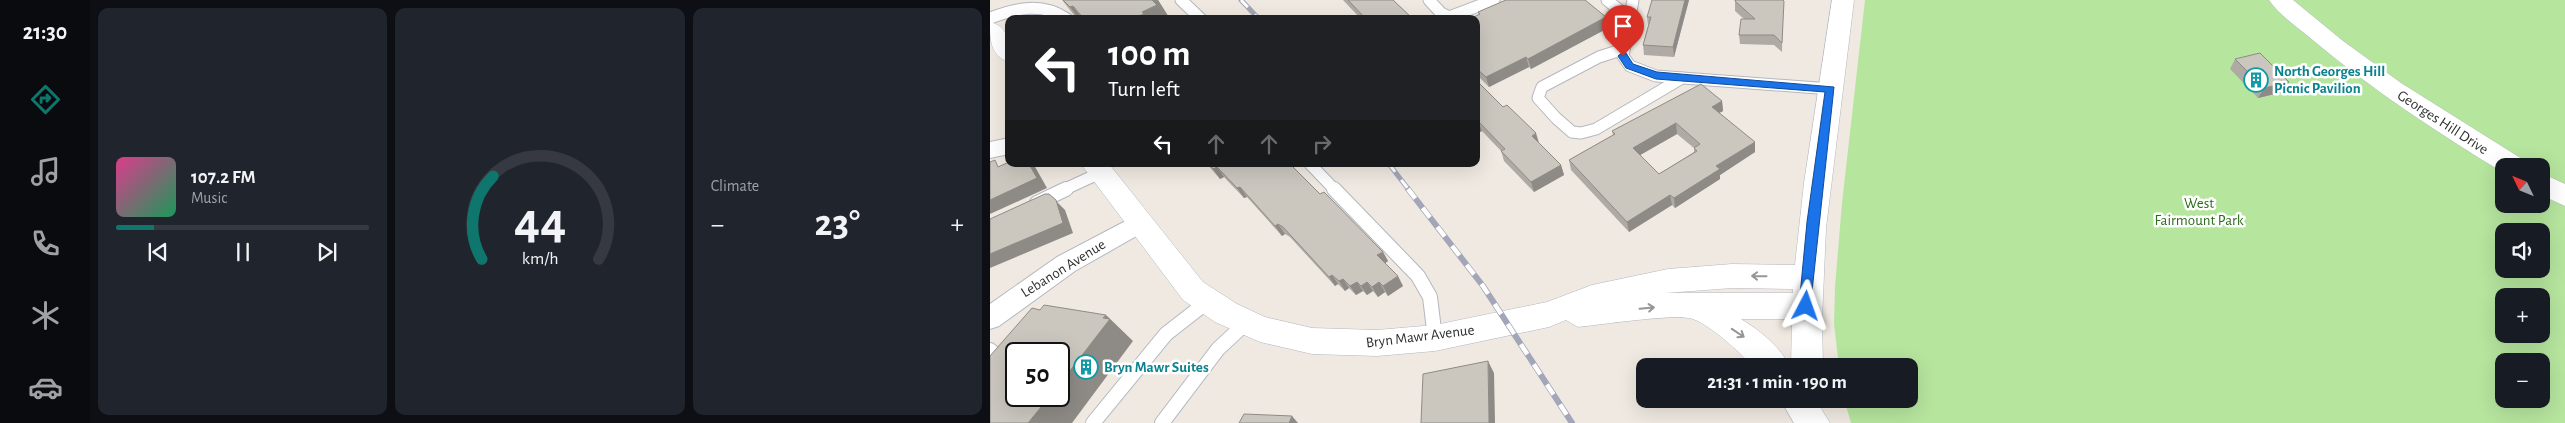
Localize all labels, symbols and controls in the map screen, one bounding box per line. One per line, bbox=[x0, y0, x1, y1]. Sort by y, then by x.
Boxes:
pin bbox=[1602, 5, 1644, 56]
icon: arrive bbox=[1609, 12, 1637, 40]
text: 21:30 bbox=[23, 21, 67, 43]
icon: left bbox=[1025, 35, 1090, 100]
text: 100 m bbox=[1108, 37, 1191, 72]
place label: North Georges Hill Picnic Pavilion bbox=[2274, 64, 2385, 96]
building icon: North Georges Hill Picnic Pavilion bbox=[2243, 67, 2269, 93]
text: Turn left bbox=[1108, 78, 1180, 100]
icon: directions bbox=[28, 82, 63, 117]
street label: Georges Hill Drive bbox=[2395, 88, 2491, 157]
icon: left bbox=[1149, 130, 1177, 158]
icon: ahead bbox=[1202, 130, 1230, 158]
icon: ahead bbox=[1255, 130, 1283, 158]
icon: right bbox=[1308, 130, 1336, 158]
icon: music bbox=[28, 154, 63, 189]
north arrow bbox=[2495, 158, 2550, 212]
map controls bbox=[2495, 158, 2550, 408]
text: 107.2 FM bbox=[191, 168, 256, 187]
text: Climate bbox=[711, 178, 759, 194]
text: Music bbox=[191, 190, 227, 206]
text: 44 bbox=[514, 196, 566, 248]
park label: West Fairmount Park bbox=[2154, 196, 2244, 228]
text: 23° bbox=[815, 205, 860, 243]
text: − bbox=[711, 211, 724, 239]
text: + bbox=[951, 211, 964, 239]
button: sound bbox=[2495, 223, 2550, 278]
icon: phone bbox=[28, 226, 63, 261]
street label: Lebanon Avenue bbox=[1018, 236, 1108, 300]
icon: previous bbox=[144, 238, 172, 266]
icon: pause bbox=[229, 238, 257, 266]
icon: next bbox=[313, 238, 341, 266]
text: km/h bbox=[522, 250, 558, 268]
one-way arrow bbox=[1751, 272, 1767, 281]
position arrow bbox=[1779, 279, 1831, 331]
button: + bbox=[2495, 288, 2550, 343]
icon: climate bbox=[28, 298, 63, 333]
one-way arrow bbox=[1639, 303, 1655, 312]
street label: Bryn Mawr Avenue bbox=[1365, 322, 1475, 351]
one-way arrow bbox=[1731, 328, 1745, 338]
speed limit sign: 50 bbox=[1005, 342, 1070, 407]
button: − bbox=[2495, 353, 2550, 408]
building icon: Bryn Mawr Suites bbox=[1073, 354, 1099, 380]
place label: Bryn Mawr Suites bbox=[1104, 360, 1209, 375]
icon: car bbox=[28, 370, 63, 405]
text: 21:31 · 1 min · 190 m bbox=[1707, 373, 1847, 392]

